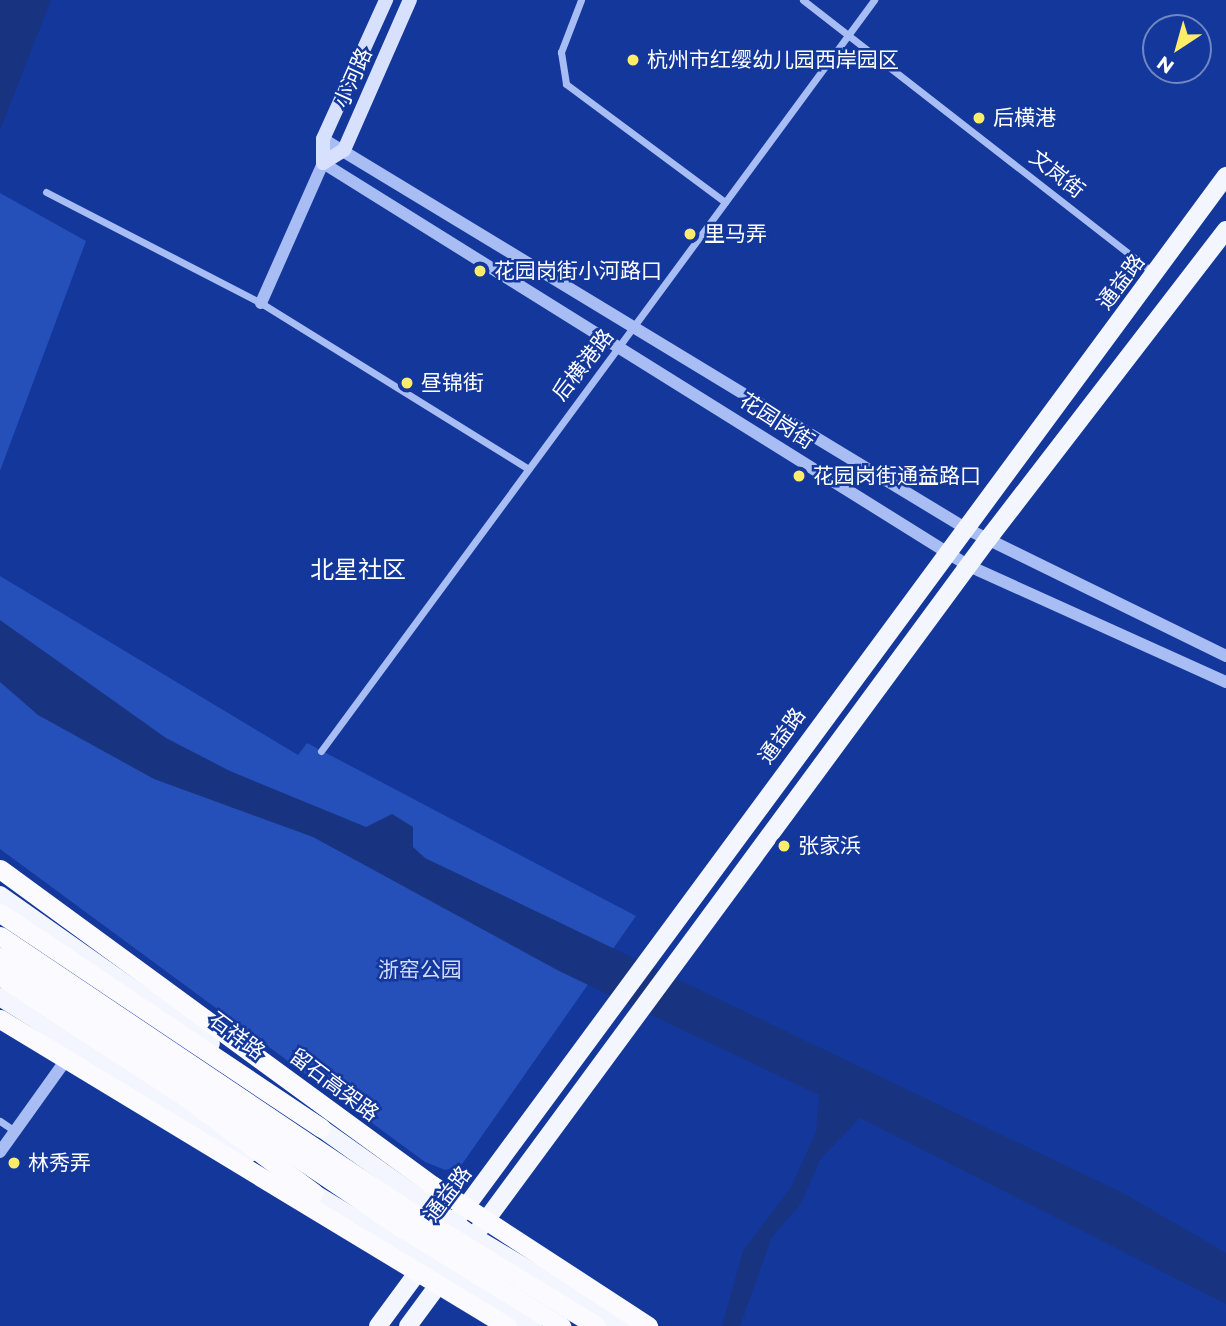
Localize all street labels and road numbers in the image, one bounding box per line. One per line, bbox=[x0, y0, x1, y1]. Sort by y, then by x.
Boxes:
street label: 小河路 bbox=[329, 44, 377, 112]
street label: 文岚街 bbox=[1024, 145, 1090, 203]
street label: 通益路 bbox=[1092, 249, 1150, 315]
street label: 后横港路 bbox=[547, 324, 619, 406]
street label: 花园岗街 bbox=[735, 388, 819, 454]
street label: 通益路 bbox=[753, 703, 811, 769]
street label: 石祥路 bbox=[204, 1007, 270, 1065]
street label: 留石高架路 bbox=[284, 1043, 384, 1127]
street label: 通益路 bbox=[419, 1161, 477, 1227]

